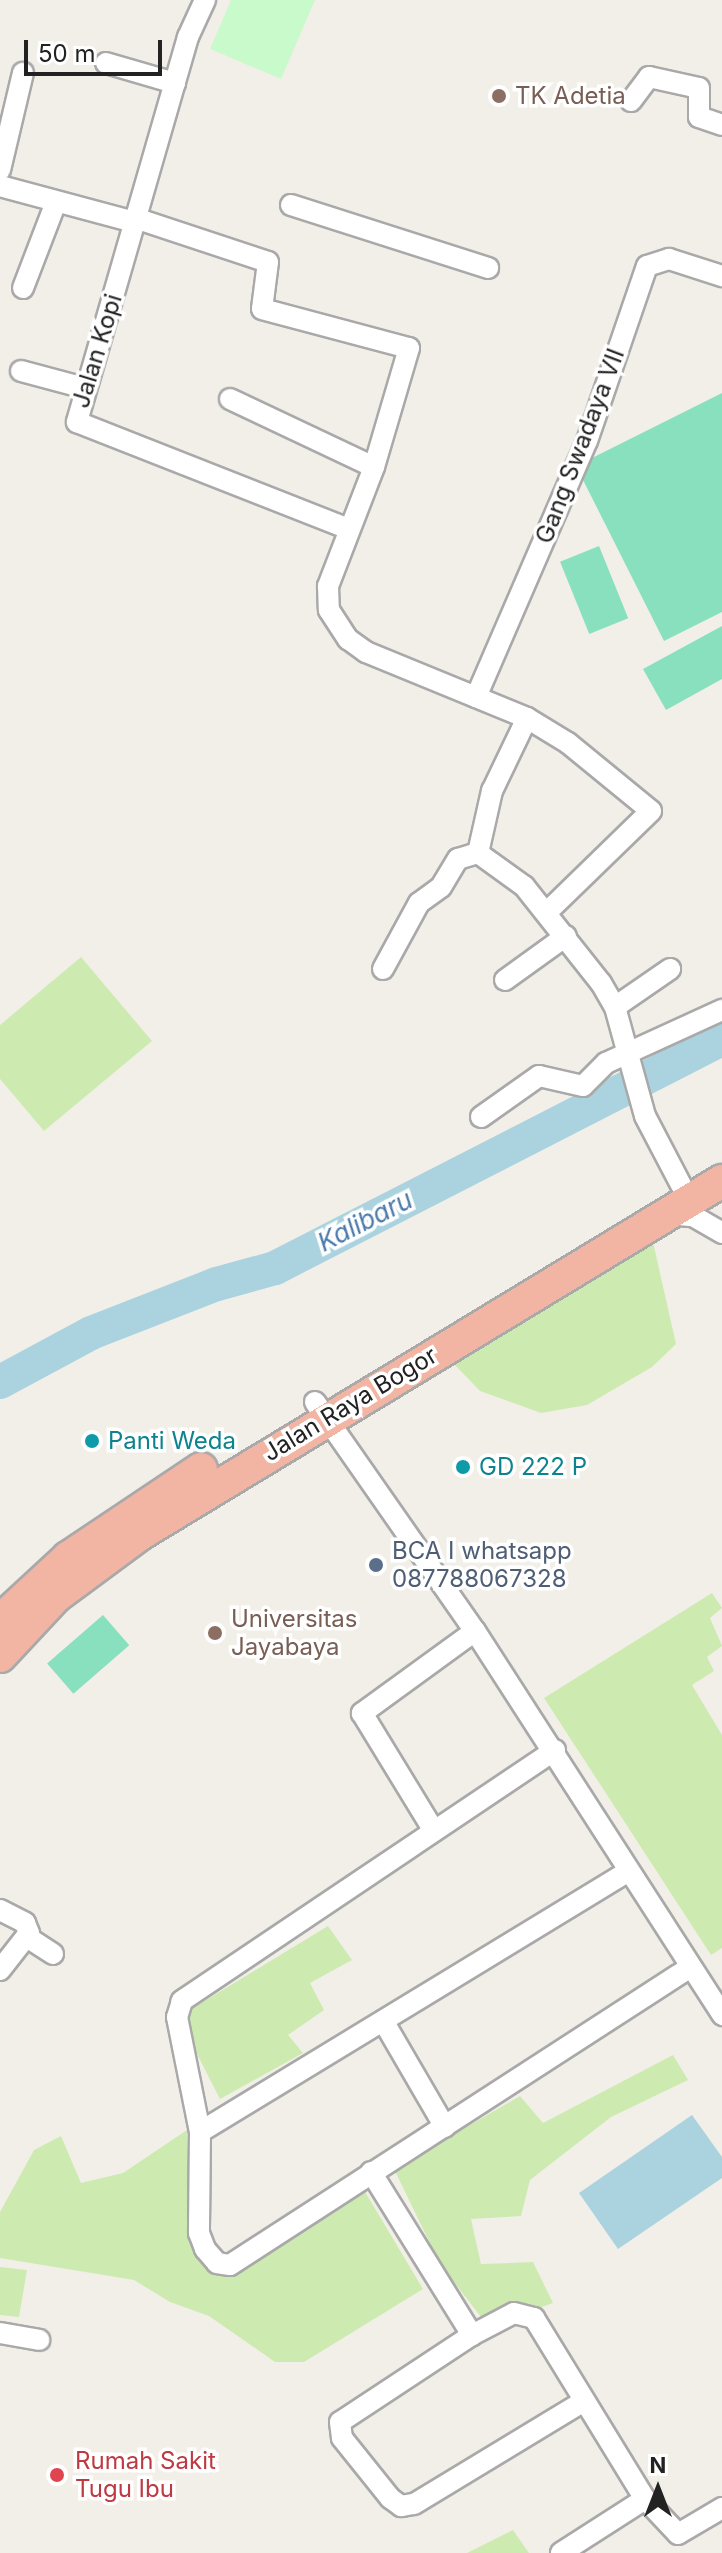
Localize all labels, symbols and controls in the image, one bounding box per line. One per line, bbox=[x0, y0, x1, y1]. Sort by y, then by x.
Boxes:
scale bar bbox=[28, 24, 166, 74]
text: 50 m bbox=[38, 39, 96, 68]
place label: TK Adetia bbox=[515, 82, 626, 110]
marker: TK Adetia bbox=[490, 87, 508, 105]
street label: Jalan Kopi bbox=[66, 291, 128, 411]
street label: Gang Swadaya VII bbox=[530, 344, 630, 548]
water label: Kalibaru bbox=[312, 1184, 418, 1258]
street label: Jalan Raya Bogor bbox=[258, 1341, 442, 1467]
place label: Panti Weda bbox=[108, 1427, 236, 1455]
marker: Panti Weda bbox=[83, 1432, 101, 1450]
place label: GD 222 P bbox=[479, 1453, 587, 1481]
marker: GD 222 P bbox=[454, 1458, 472, 1476]
place label: BCA I whatsapp 087788067328 bbox=[392, 1537, 572, 1593]
marker: BCA I whatsapp 087788067328 bbox=[367, 1556, 385, 1574]
place label: Universitas Jayabaya bbox=[231, 1605, 357, 1661]
marker: Universitas Jayabaya bbox=[206, 1624, 224, 1642]
place label: Rumah Sakit Tugu Ibu bbox=[75, 2447, 216, 2503]
north arrow bbox=[618, 2449, 698, 2529]
text: N bbox=[650, 2452, 666, 2478]
marker: Rumah Sakit Tugu Ibu bbox=[46, 2464, 68, 2486]

